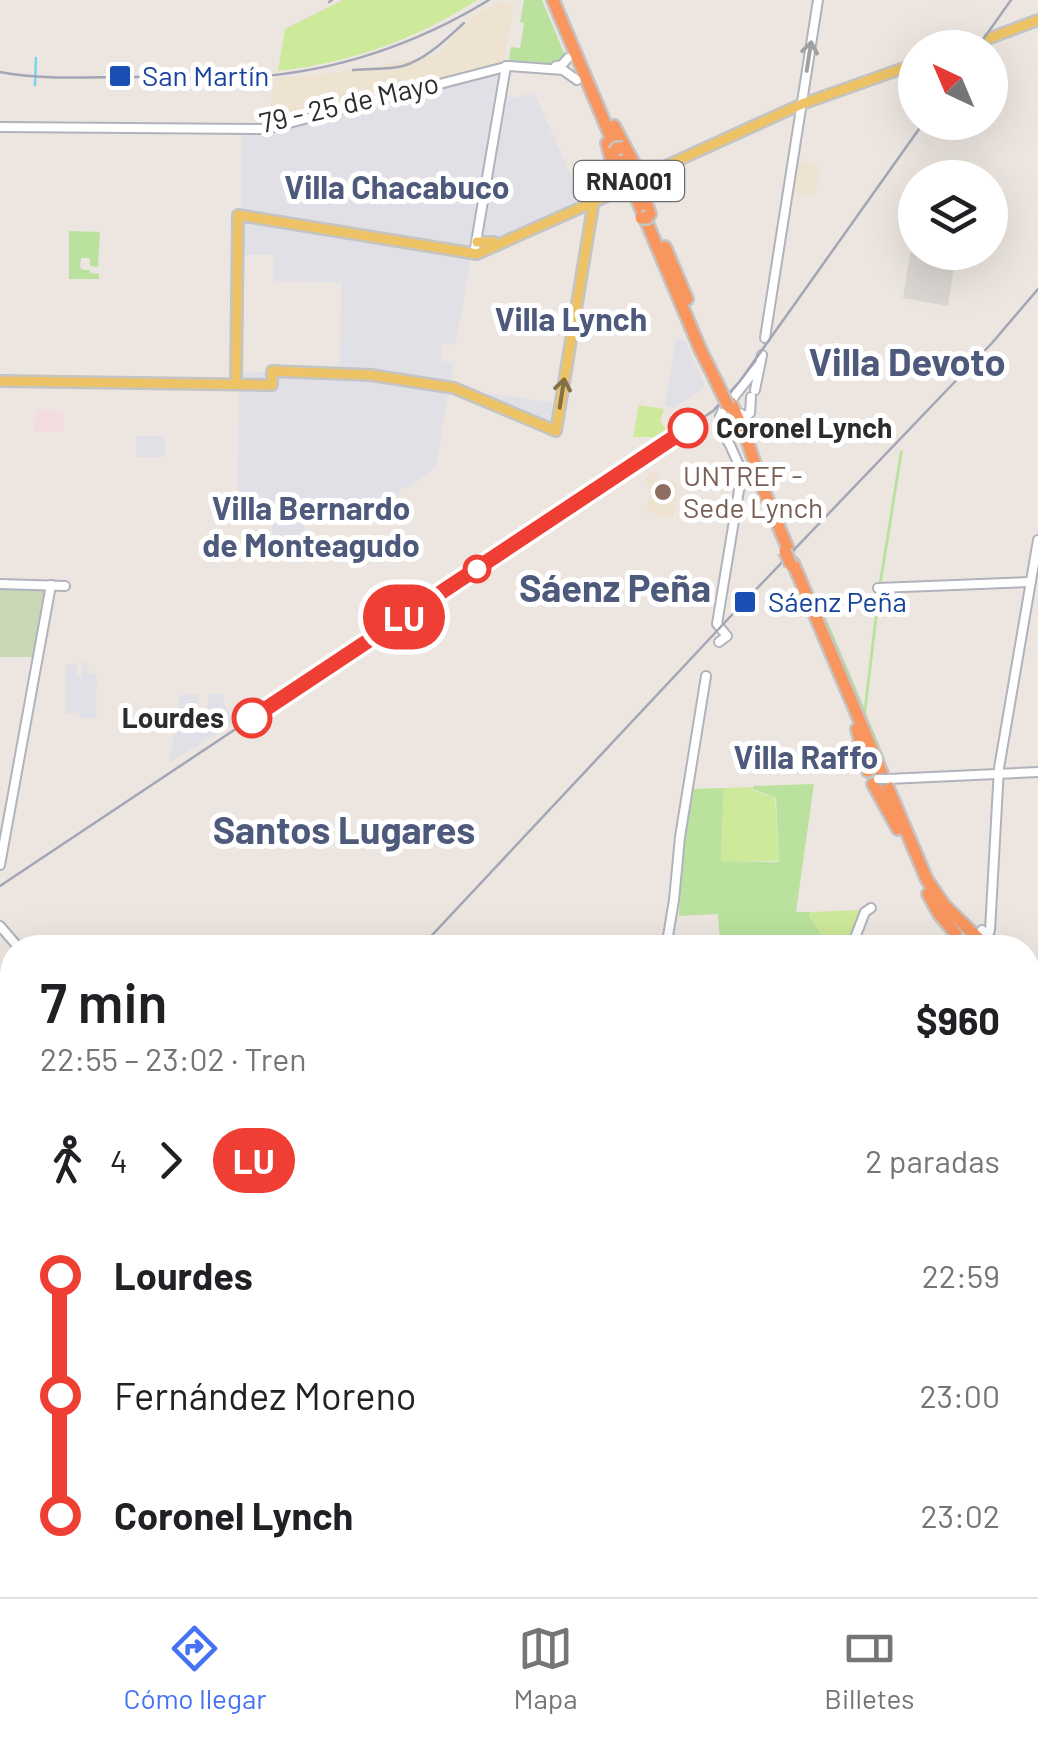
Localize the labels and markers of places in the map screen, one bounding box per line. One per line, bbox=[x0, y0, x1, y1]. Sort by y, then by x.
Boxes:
place label: San Martín bbox=[142, 58, 269, 92]
marker: San Martín bbox=[107, 63, 133, 89]
marker: Coronel Lynch bbox=[669, 409, 707, 447]
place label: Coronel Lynch bbox=[716, 410, 892, 444]
place label: UNTREF - Sede Lynch bbox=[683, 458, 823, 524]
marker: UNTREF - Sede Lynch bbox=[652, 481, 674, 503]
unlabelled marker bbox=[464, 556, 490, 582]
place label: Sáenz Peña bbox=[768, 584, 907, 618]
marker: Sáenz Peña bbox=[732, 589, 758, 615]
marker: Lourdes bbox=[233, 699, 271, 737]
place label: Lourdes bbox=[122, 700, 224, 734]

